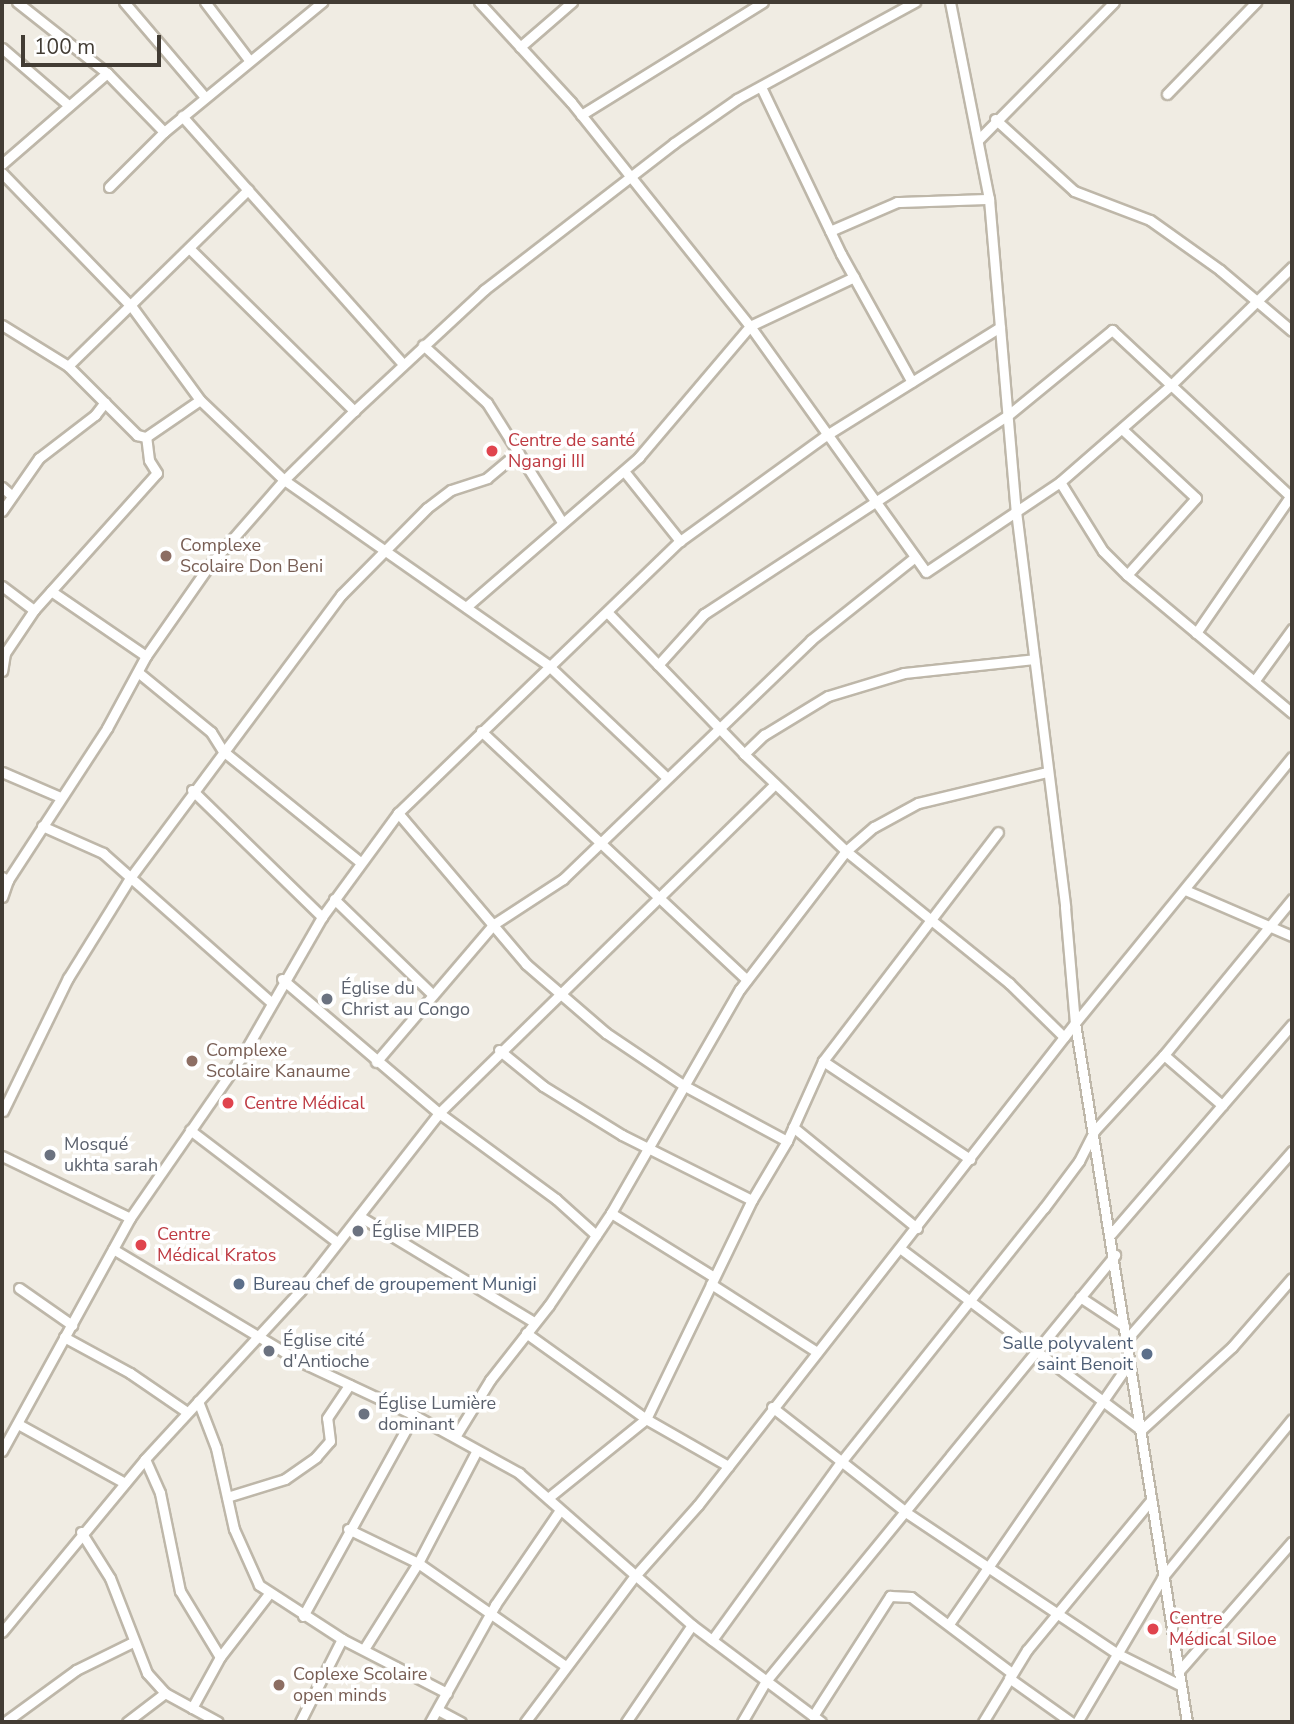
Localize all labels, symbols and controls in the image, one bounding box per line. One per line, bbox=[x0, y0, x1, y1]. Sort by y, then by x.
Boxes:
scale bar bbox=[24, 21, 164, 65]
text: 100 m bbox=[34, 33, 95, 61]
place label: Centre de santé Ngangi III bbox=[508, 430, 635, 472]
marker: Centre de santé Ngangi III bbox=[482, 441, 502, 461]
place label: Complexe Scolaire Don Beni bbox=[180, 535, 323, 578]
marker: Complexe Scolaire Don Beni bbox=[158, 548, 174, 564]
place label: Église du Christ au Congo bbox=[341, 978, 470, 1020]
marker: Église du Christ au Congo bbox=[319, 991, 335, 1007]
place label: Complexe Scolaire Kanaume bbox=[206, 1040, 350, 1082]
marker: Complexe Scolaire Kanaume bbox=[184, 1053, 200, 1069]
place label: Centre Médical bbox=[244, 1092, 365, 1114]
marker: Centre Médical bbox=[218, 1093, 238, 1113]
place label: Mosqué ukhta sarah bbox=[64, 1134, 158, 1176]
marker: Mosqué ukhta sarah bbox=[42, 1147, 58, 1163]
place label: Église MIPEB bbox=[372, 1220, 479, 1242]
marker: Église MIPEB bbox=[350, 1223, 366, 1239]
place label: Centre Médical Kratos bbox=[157, 1224, 276, 1266]
marker: Centre Médical Kratos bbox=[131, 1235, 151, 1255]
place label: Bureau chef de groupement Munigi bbox=[253, 1273, 537, 1295]
marker: Bureau chef de groupement Munigi bbox=[231, 1276, 247, 1292]
place label: Église cité d'Antioche bbox=[283, 1330, 369, 1372]
place label: Salle polyvalent saint Benoit bbox=[1002, 1333, 1133, 1376]
marker: Église cité d'Antioche bbox=[261, 1343, 277, 1359]
marker: Salle polyvalent saint Benoit bbox=[1139, 1346, 1155, 1362]
place label: Église Lumière dominant bbox=[378, 1393, 496, 1436]
marker: Église Lumière dominant bbox=[356, 1406, 372, 1422]
place label: Centre Médical Siloe bbox=[1169, 1608, 1276, 1650]
marker: Centre Médical Siloe bbox=[1143, 1619, 1163, 1639]
place label: Coplexe Scolaire open minds bbox=[293, 1664, 427, 1706]
marker: Coplexe Scolaire open minds bbox=[271, 1677, 287, 1693]

